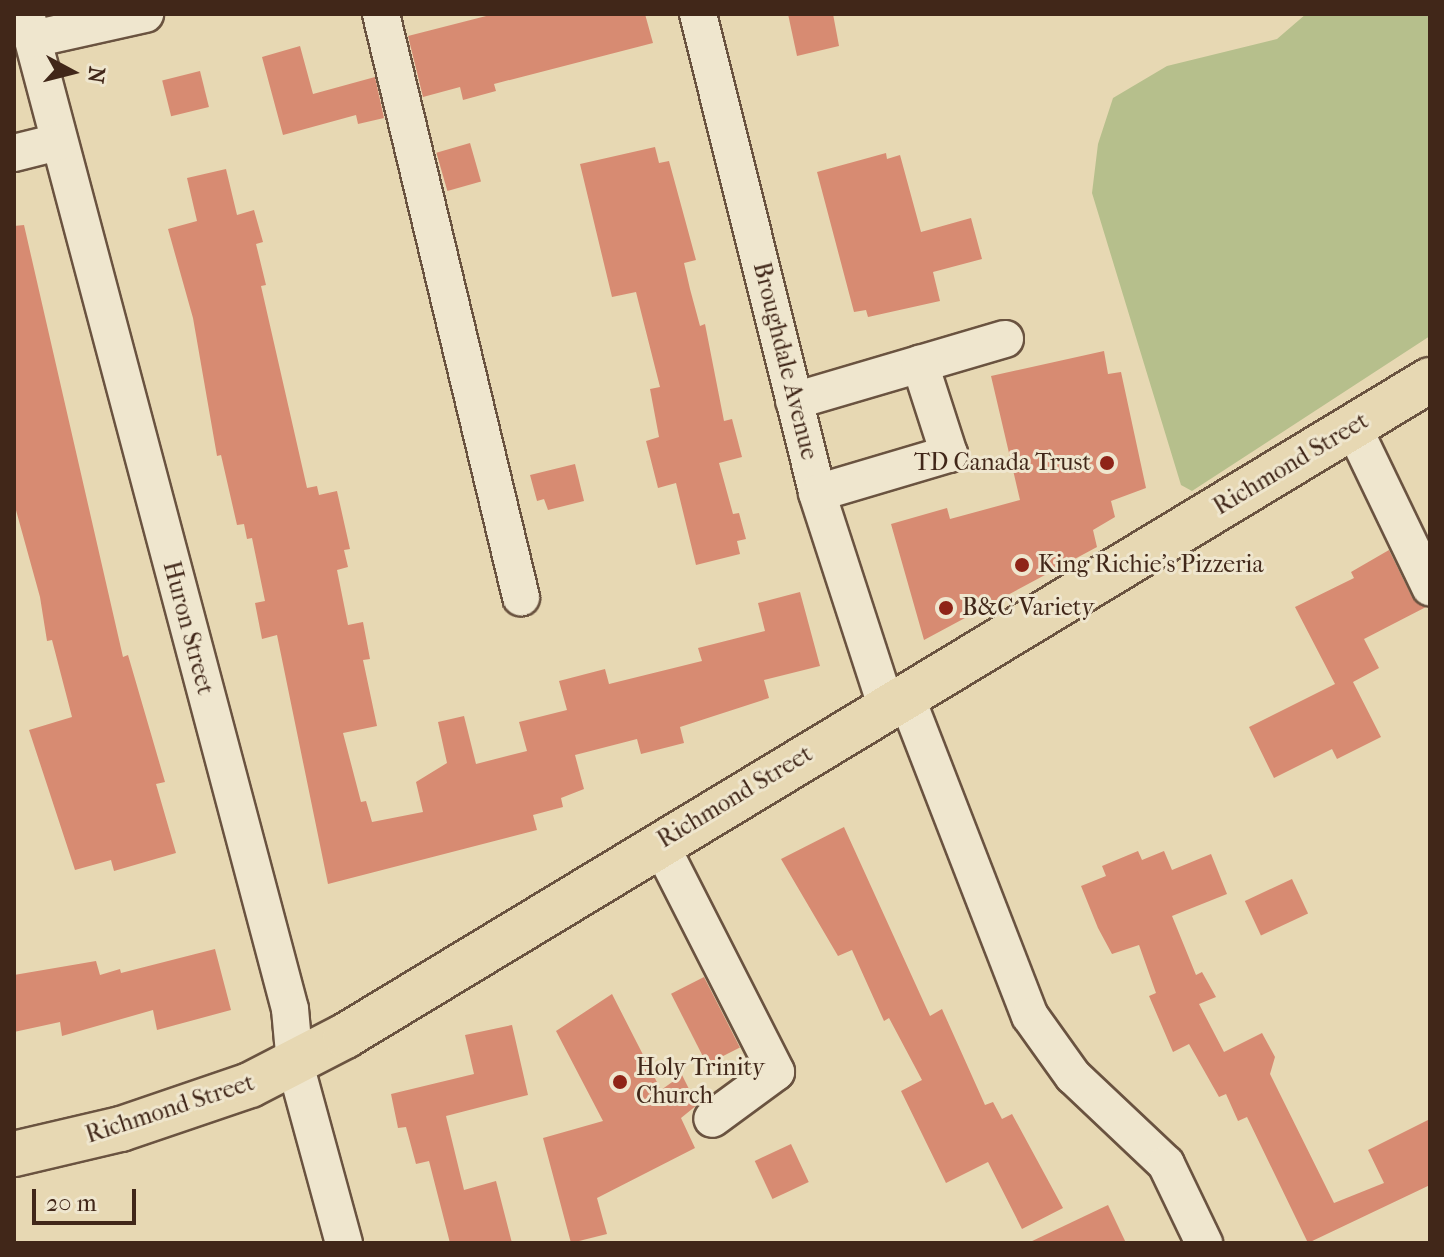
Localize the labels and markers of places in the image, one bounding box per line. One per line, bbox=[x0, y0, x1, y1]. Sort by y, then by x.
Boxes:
place label: TD Canada Trust bbox=[914, 449, 1091, 477]
marker: TD Canada Trust bbox=[1098, 454, 1116, 472]
place label: King Richie's Pizzeria bbox=[1038, 551, 1264, 579]
marker: King Richie's Pizzeria bbox=[1013, 556, 1031, 574]
place label: B&C Variety bbox=[962, 594, 1094, 622]
marker: B&C Variety bbox=[937, 599, 955, 617]
place label: Holy Trinity Church bbox=[636, 1054, 765, 1110]
marker: Holy Trinity Church bbox=[611, 1073, 629, 1091]

